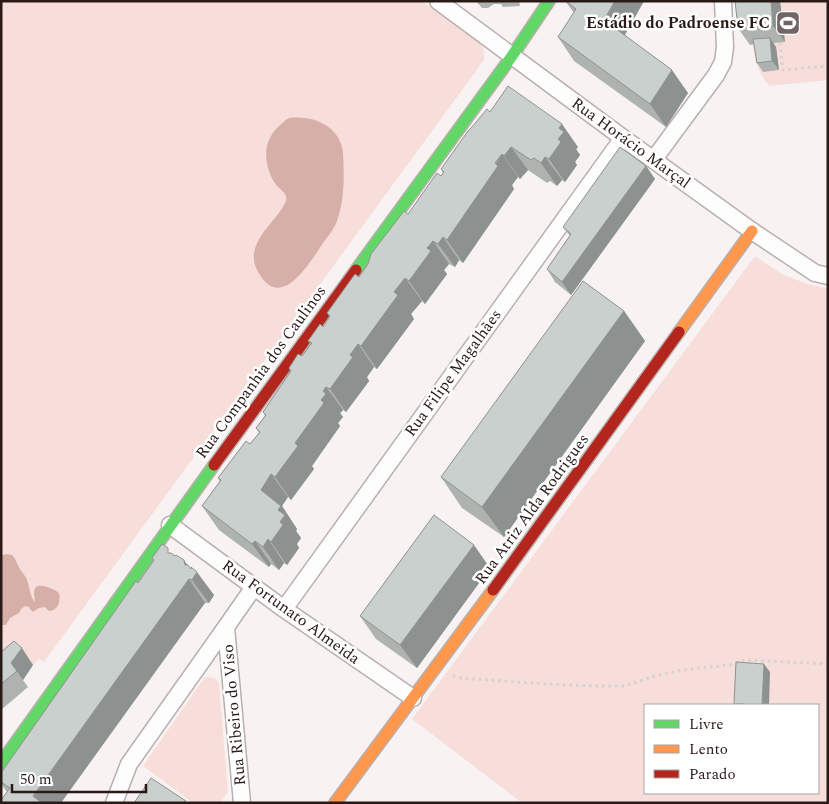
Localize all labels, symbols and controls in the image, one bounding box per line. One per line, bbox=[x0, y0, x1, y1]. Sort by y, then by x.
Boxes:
sports icon: Estádio do Padroense FC bbox=[775, 10, 801, 36]
place label: Estádio do Padroense FC bbox=[586, 11, 770, 35]
street label: Rua Horácio Marçal bbox=[566, 91, 696, 195]
street label: Rua Companhia dos Caulinos bbox=[190, 280, 332, 464]
street label: Rua Filipe Magalhães bbox=[398, 304, 508, 442]
street label: Rua Atriz Alda Rodrigues bbox=[469, 429, 595, 589]
street label: Rua Fortunato Almeida bbox=[217, 554, 365, 670]
street label: Rua Ribeiro do Viso bbox=[216, 643, 252, 787]
legend bbox=[644, 704, 819, 794]
text: Livre bbox=[689, 713, 724, 736]
text: Lento bbox=[689, 738, 728, 761]
scale bar bbox=[12, 762, 146, 794]
text: Parado bbox=[689, 763, 736, 786]
text: 50 m bbox=[20, 768, 52, 791]

